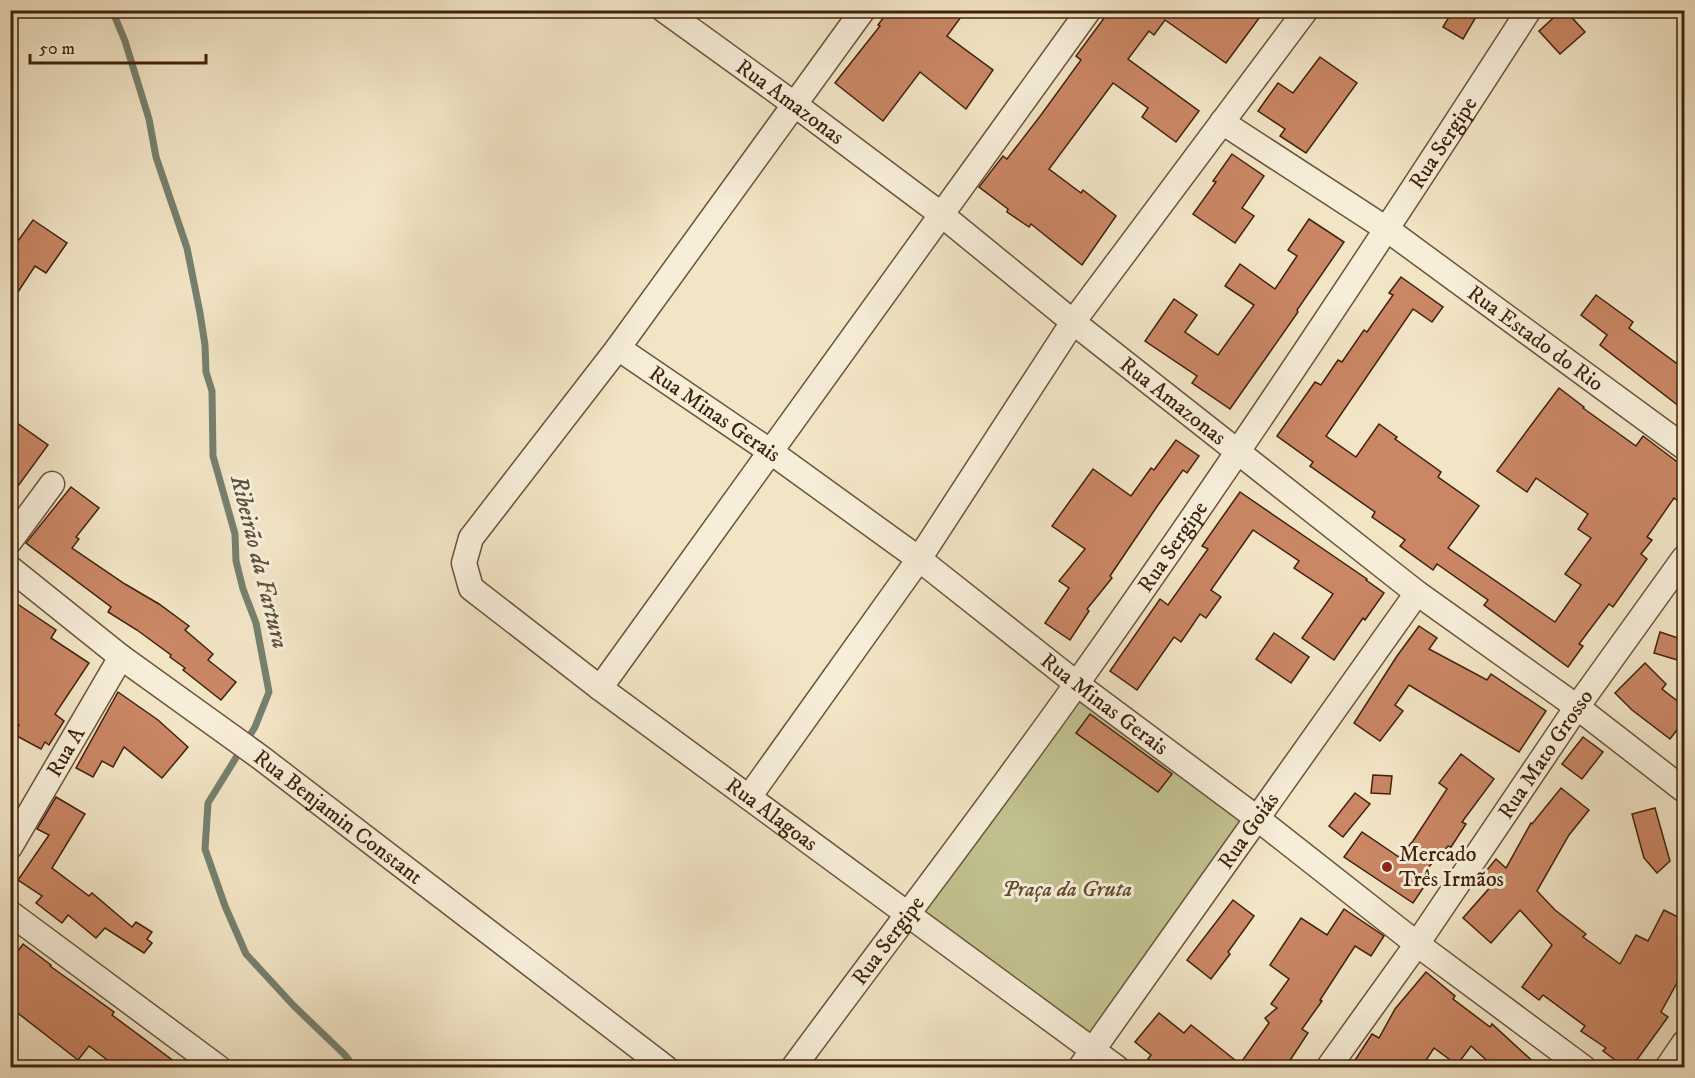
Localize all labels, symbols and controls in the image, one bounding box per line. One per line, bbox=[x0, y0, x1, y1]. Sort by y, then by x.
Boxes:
scale bar bbox=[30, 27, 206, 65]
text: 50 m bbox=[39, 38, 75, 60]
street label: Rua Amazonas bbox=[731, 53, 850, 150]
street label: Rua Sergipe bbox=[1403, 92, 1483, 194]
street label: Rua Estado do Rio bbox=[1462, 279, 1609, 397]
street label: Rua Amazonas bbox=[1115, 351, 1232, 451]
street label: Rua Minas Gerais bbox=[644, 360, 786, 468]
water label: Ribeirão da Fartura bbox=[223, 471, 295, 652]
street label: Rua Sergipe bbox=[1132, 496, 1214, 597]
street label: Rua Minas Gerais bbox=[1035, 647, 1174, 761]
street label: Rua Mato Grosso bbox=[1492, 684, 1599, 824]
street label: Rua A bbox=[40, 721, 91, 782]
street label: Rua Benjamin Constant bbox=[248, 744, 428, 890]
street label: Rua Alagoas bbox=[720, 772, 823, 857]
street label: Rua Goiás bbox=[1212, 787, 1285, 874]
place label: Mercado Três Irmãos bbox=[1399, 841, 1504, 893]
marker: Mercado Três Irmãos bbox=[1380, 860, 1394, 874]
park label: Praça da Gruta bbox=[1002, 876, 1132, 903]
street label: Rua Sergipe bbox=[846, 890, 930, 990]

